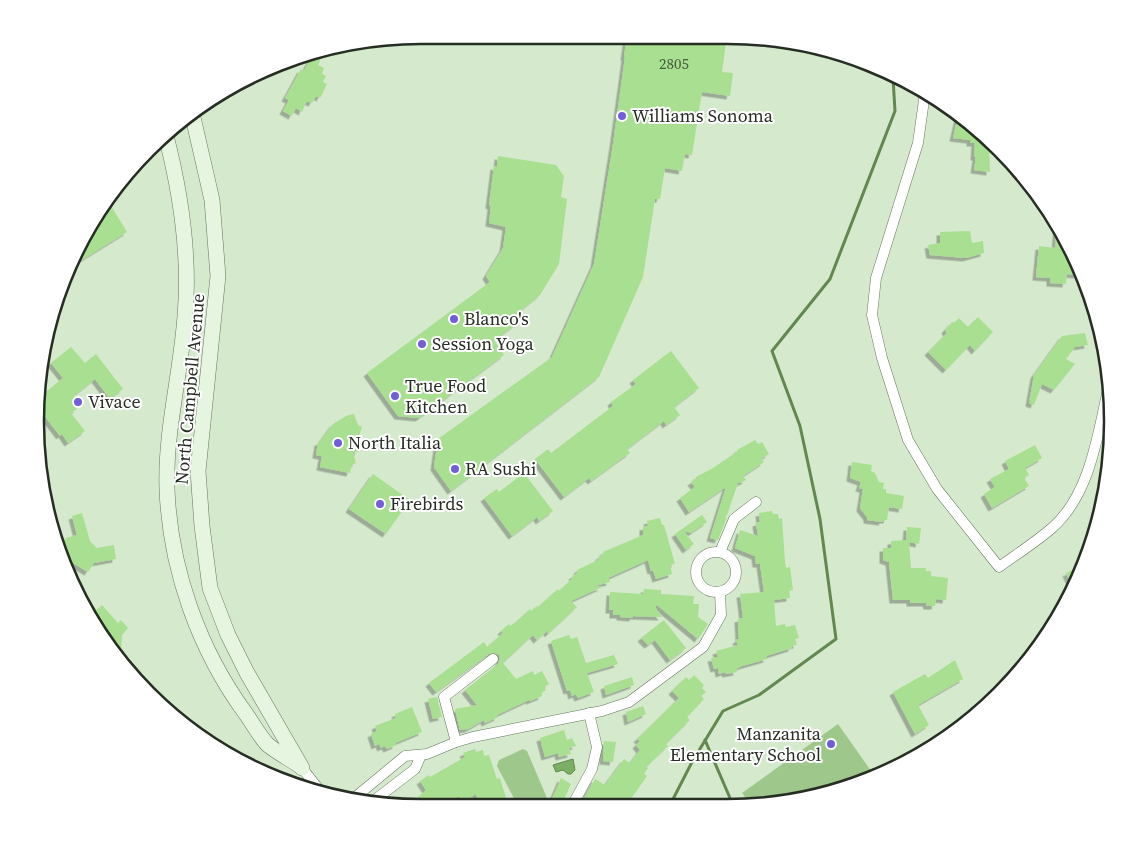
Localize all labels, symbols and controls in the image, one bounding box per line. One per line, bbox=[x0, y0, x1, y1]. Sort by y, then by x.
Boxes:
house number: 2805 bbox=[659, 53, 689, 74]
place label: Williams Sonoma bbox=[632, 103, 774, 128]
marker: Williams Sonoma bbox=[616, 110, 628, 122]
street label: North Campbell Avenue bbox=[169, 292, 210, 486]
place label: Blanco's bbox=[464, 306, 529, 331]
marker: Blanco's bbox=[448, 313, 460, 325]
place label: Session Yoga bbox=[432, 331, 534, 356]
marker: Session Yoga bbox=[416, 338, 428, 350]
place label: True Food Kitchen bbox=[405, 373, 486, 419]
place label: Vivace bbox=[88, 389, 141, 414]
marker: True Food Kitchen bbox=[389, 390, 401, 402]
marker: Vivace bbox=[72, 396, 84, 408]
place label: North Italia bbox=[348, 430, 442, 455]
marker: North Italia bbox=[332, 437, 344, 449]
place label: RA Sushi bbox=[465, 456, 536, 481]
marker: RA Sushi bbox=[449, 463, 461, 475]
place label: Firebirds bbox=[390, 491, 463, 516]
marker: Firebirds bbox=[374, 498, 386, 510]
place label: Manzanita Elementary School bbox=[670, 721, 822, 767]
marker: Manzanita Elementary School bbox=[825, 738, 837, 750]

